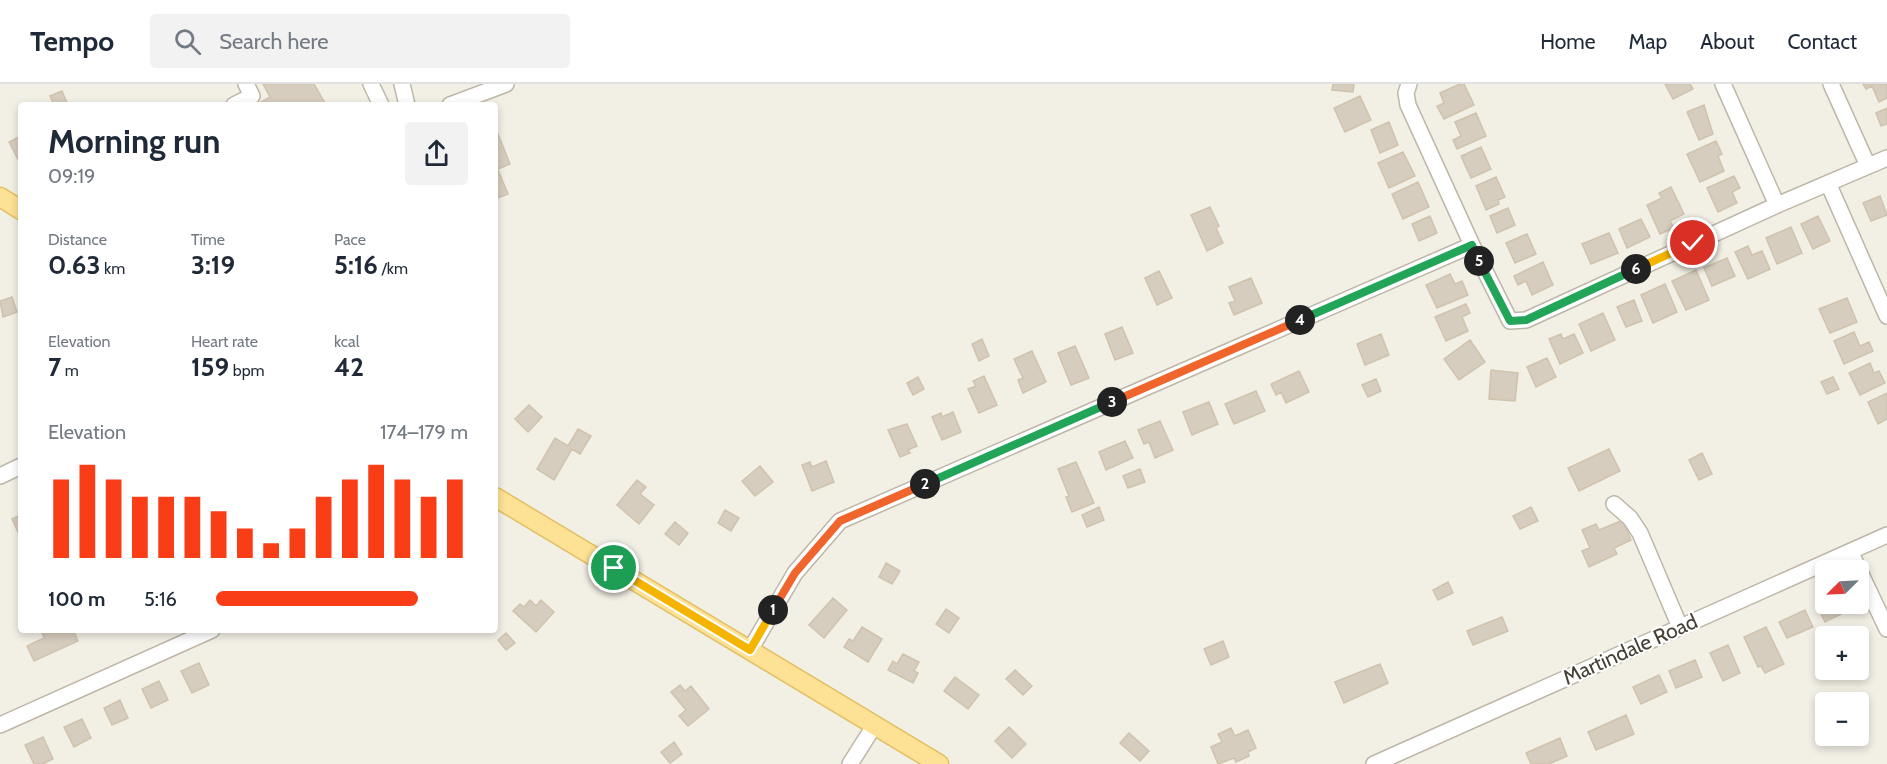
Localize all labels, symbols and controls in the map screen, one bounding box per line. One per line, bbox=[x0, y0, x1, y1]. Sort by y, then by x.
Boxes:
search box bbox=[150, 14, 570, 68]
text: Tempo bbox=[30, 24, 114, 58]
icon: search bbox=[171, 25, 204, 58]
text: Search here bbox=[219, 28, 329, 55]
text: Home bbox=[1540, 29, 1596, 54]
text: Map bbox=[1629, 29, 1667, 54]
text: About bbox=[1700, 29, 1754, 54]
text: Contact bbox=[1787, 29, 1857, 54]
text: Morning run bbox=[48, 121, 220, 161]
button: share bbox=[405, 122, 468, 185]
text: 09:19 bbox=[48, 164, 95, 188]
pin bbox=[1667, 217, 1718, 268]
icon: check bbox=[1676, 226, 1709, 259]
text: Distance bbox=[48, 230, 107, 249]
text: Time bbox=[191, 230, 225, 249]
text: Pace bbox=[334, 230, 366, 249]
pin: 5 bbox=[1464, 246, 1494, 276]
text: 0.63 bbox=[48, 249, 100, 281]
text: 3:19 bbox=[191, 249, 235, 281]
text: 5:16 bbox=[334, 249, 378, 281]
text: 5 bbox=[1475, 251, 1483, 270]
pin: 6 bbox=[1621, 254, 1651, 284]
text: km bbox=[100, 259, 125, 278]
text: /km bbox=[378, 259, 408, 278]
text: 6 bbox=[1632, 259, 1641, 278]
pin: 4 bbox=[1285, 305, 1315, 335]
text: 4 bbox=[1295, 310, 1305, 329]
text: Elevation bbox=[48, 332, 111, 351]
text: Heart rate bbox=[191, 332, 258, 351]
text: kcal bbox=[334, 332, 360, 351]
text: 7 bbox=[48, 351, 61, 383]
text: 159 bbox=[191, 351, 229, 383]
text: 42 bbox=[334, 351, 364, 383]
text: m bbox=[61, 361, 79, 380]
text: bpm bbox=[229, 361, 265, 380]
pin: 3 bbox=[1097, 387, 1127, 417]
text: 3 bbox=[1108, 392, 1116, 411]
text: Elevation bbox=[48, 420, 126, 444]
text: 174–179 m bbox=[380, 420, 468, 444]
pin: 2 bbox=[910, 469, 940, 499]
text: 2 bbox=[921, 474, 929, 493]
pin bbox=[588, 542, 639, 593]
icon: arrive bbox=[597, 551, 630, 584]
north arrow bbox=[1815, 560, 1869, 614]
map controls bbox=[1815, 560, 1869, 746]
text: 100 m bbox=[48, 587, 106, 611]
text: 5:16 bbox=[144, 587, 177, 611]
pin: 1 bbox=[758, 595, 788, 625]
text: 1 bbox=[770, 600, 776, 619]
street label: Martindale Road bbox=[1559, 608, 1701, 690]
button: + bbox=[1815, 626, 1869, 680]
button: − bbox=[1815, 692, 1869, 746]

